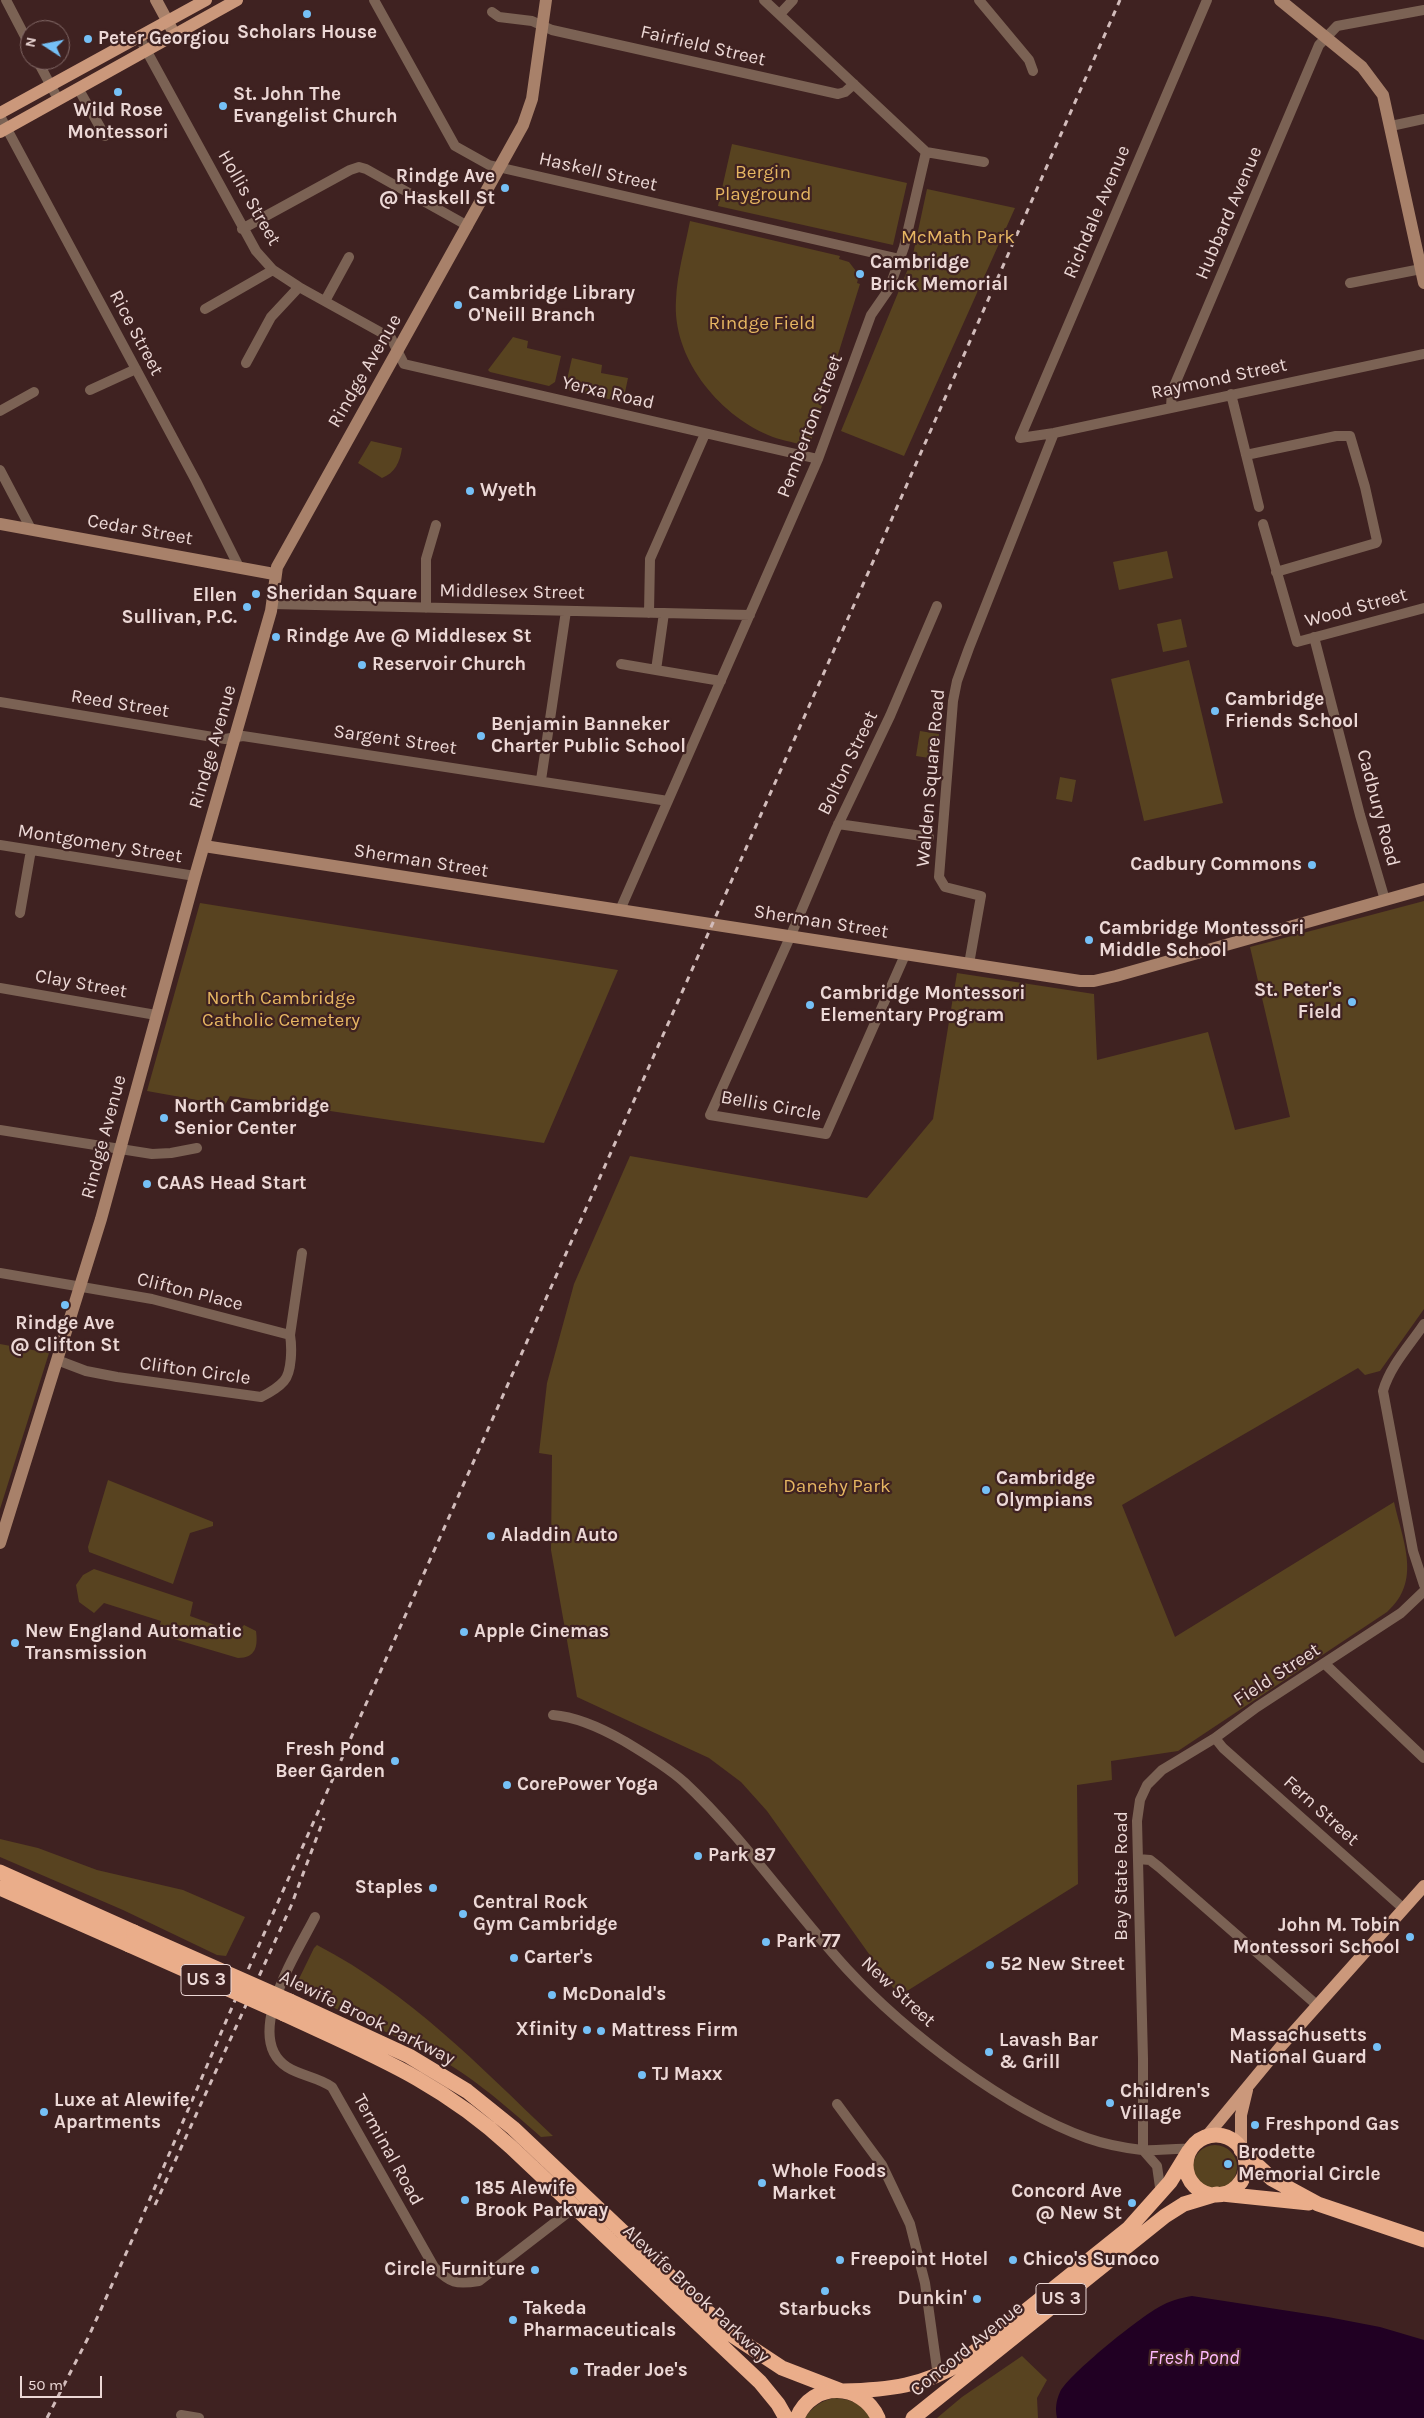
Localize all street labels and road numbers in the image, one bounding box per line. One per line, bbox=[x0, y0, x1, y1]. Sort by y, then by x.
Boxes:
street label: Fairfield Street bbox=[638, 21, 768, 71]
street label: Richdale Avenue bbox=[1059, 142, 1135, 282]
street label: Hubbard Avenue bbox=[1191, 143, 1267, 283]
street label: Hollis Street bbox=[213, 146, 285, 250]
street label: Haskell Street bbox=[537, 147, 659, 197]
street label: Rice Street bbox=[104, 286, 168, 380]
street label: Rindge Avenue bbox=[323, 310, 407, 432]
street label: Pemberton Street bbox=[772, 351, 848, 501]
street label: Raymond Street bbox=[1149, 353, 1289, 405]
street label: Yerxa Road bbox=[560, 371, 656, 415]
street label: Cedar Street bbox=[86, 510, 194, 550]
street label: Middlesex Street bbox=[439, 579, 585, 605]
street label: Wood Street bbox=[1302, 583, 1410, 633]
street label: Rindge Avenue bbox=[184, 683, 242, 811]
street label: Reed Street bbox=[69, 685, 171, 723]
street label: Walden Square Road bbox=[912, 688, 950, 868]
street label: Bolton Street bbox=[813, 707, 883, 819]
street label: Sargent Street bbox=[332, 720, 458, 760]
street label: Cadbury Road bbox=[1351, 747, 1405, 869]
street label: Montgomery Street bbox=[16, 820, 184, 868]
street label: Sherman Street bbox=[352, 839, 490, 883]
street label: Sherman Street bbox=[752, 900, 890, 944]
street label: Clay Street bbox=[33, 965, 129, 1003]
street label: Rindge Avenue bbox=[76, 1072, 132, 1202]
street label: Bellis Circle bbox=[719, 1086, 823, 1126]
street label: Clifton Place bbox=[135, 1268, 245, 1316]
street label: Clifton Circle bbox=[138, 1352, 252, 1390]
street label: Field Street bbox=[1229, 1639, 1325, 1711]
street label: Fern Street bbox=[1278, 1771, 1364, 1851]
street label: Bay State Road bbox=[1111, 1811, 1133, 1941]
street label: New Street bbox=[856, 1952, 940, 2032]
road number: US 3 bbox=[181, 1964, 231, 1996]
street label: Alewife Brook Parkway bbox=[276, 1966, 458, 2070]
street label: Terminal Road bbox=[348, 2090, 428, 2210]
street label: Alewife Brook Parkway bbox=[618, 2220, 774, 2368]
road number: US 3 bbox=[1036, 2284, 1086, 2314]
street label: Concord Avenue bbox=[906, 2296, 1028, 2402]

